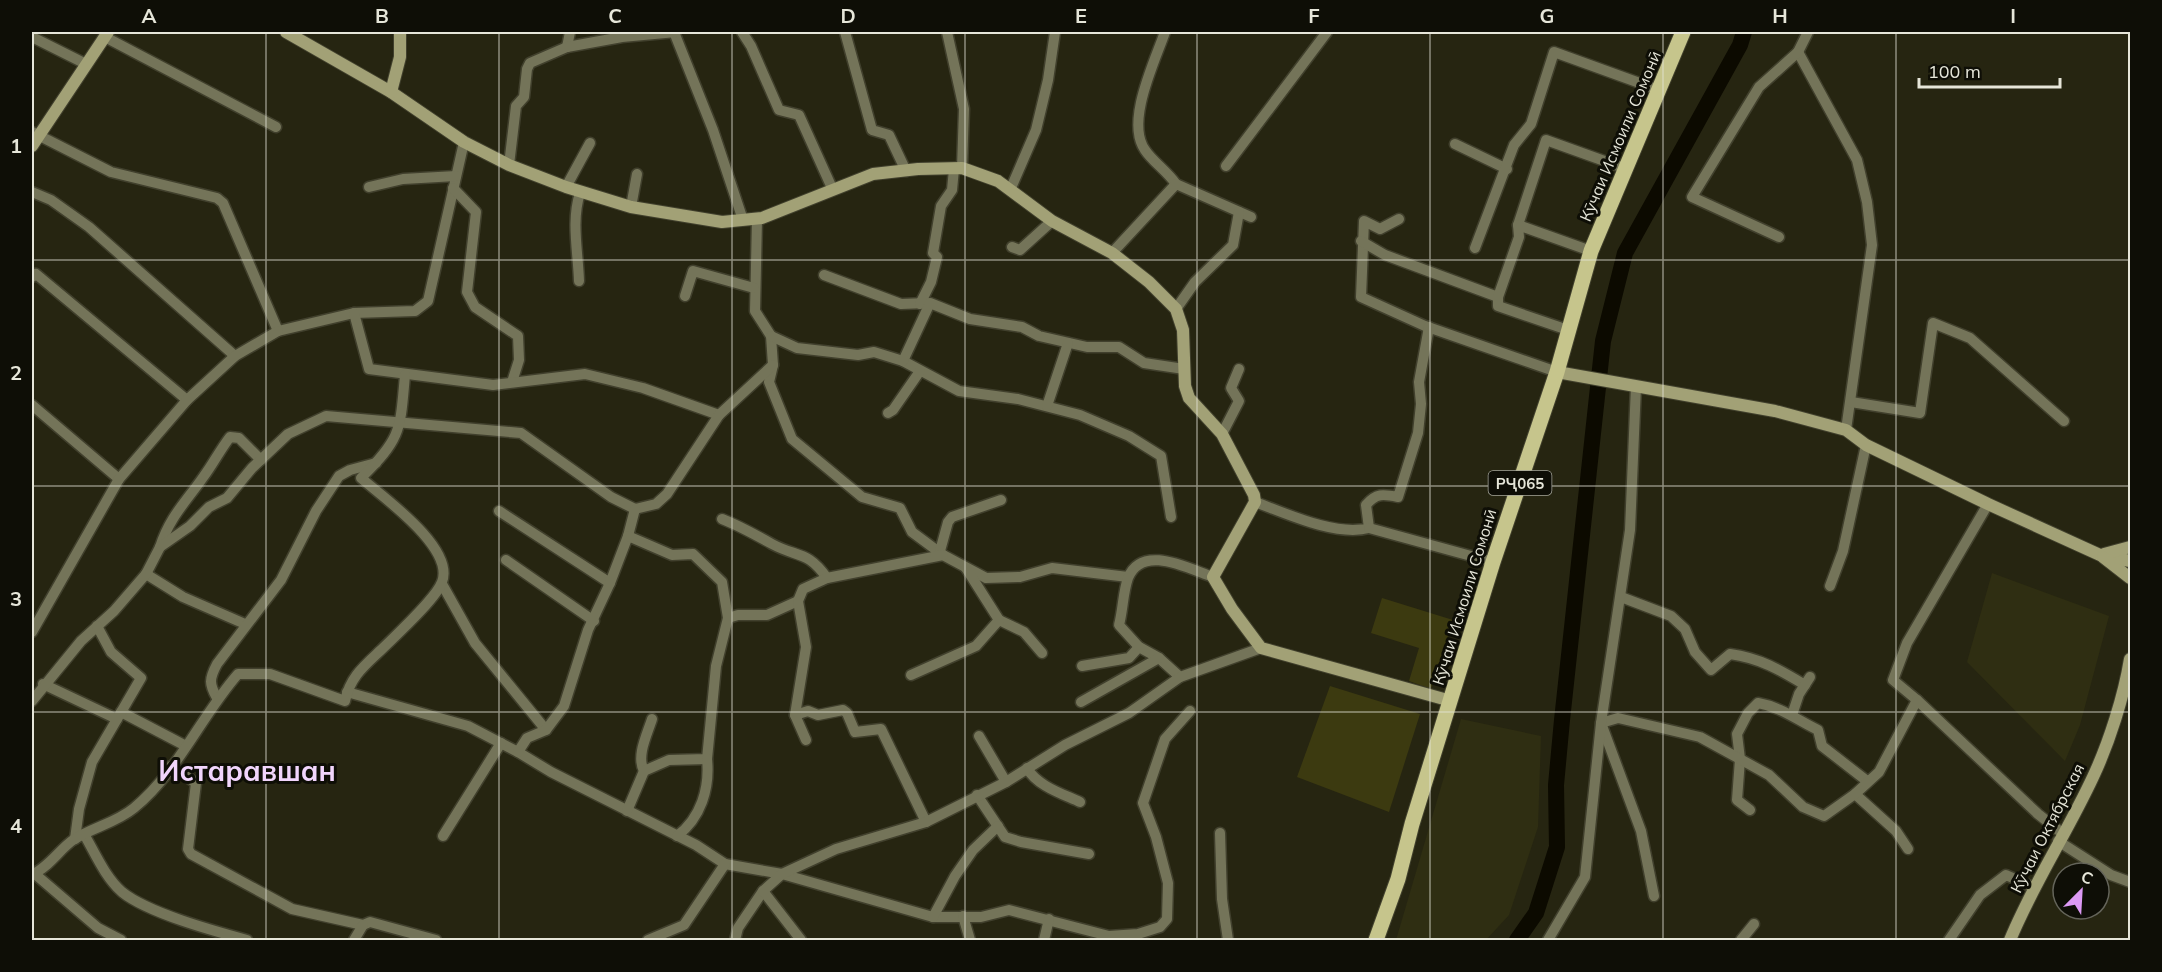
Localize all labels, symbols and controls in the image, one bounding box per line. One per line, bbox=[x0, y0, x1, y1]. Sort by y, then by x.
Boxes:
text: A bbox=[142, 3, 157, 28]
text: B bbox=[375, 3, 389, 28]
text: C bbox=[608, 3, 622, 28]
text: D bbox=[840, 3, 856, 28]
text: E bbox=[1075, 3, 1087, 28]
text: F bbox=[1308, 3, 1320, 28]
text: G bbox=[1540, 3, 1554, 28]
text: H bbox=[1772, 3, 1788, 28]
text: I bbox=[2010, 3, 2016, 28]
street label: Кӯчаи Исмоили Сомонӣ bbox=[1575, 48, 1665, 224]
scale bar bbox=[1919, 51, 2060, 89]
text: 100 m bbox=[1928, 60, 1981, 83]
text: 1 bbox=[10, 133, 22, 158]
text: 2 bbox=[10, 360, 22, 385]
road number: РҶ065 bbox=[1488, 471, 1552, 495]
street label: Кӯчаи Исмоили Сомонӣ bbox=[1428, 506, 1500, 688]
text: 3 bbox=[10, 586, 22, 611]
district label: Истаравшан bbox=[158, 753, 336, 788]
street label: Кӯчаи Октябрская bbox=[2006, 760, 2088, 896]
text: 4 bbox=[10, 813, 22, 838]
north arrow bbox=[2051, 861, 2111, 921]
text: С bbox=[2078, 866, 2096, 889]

